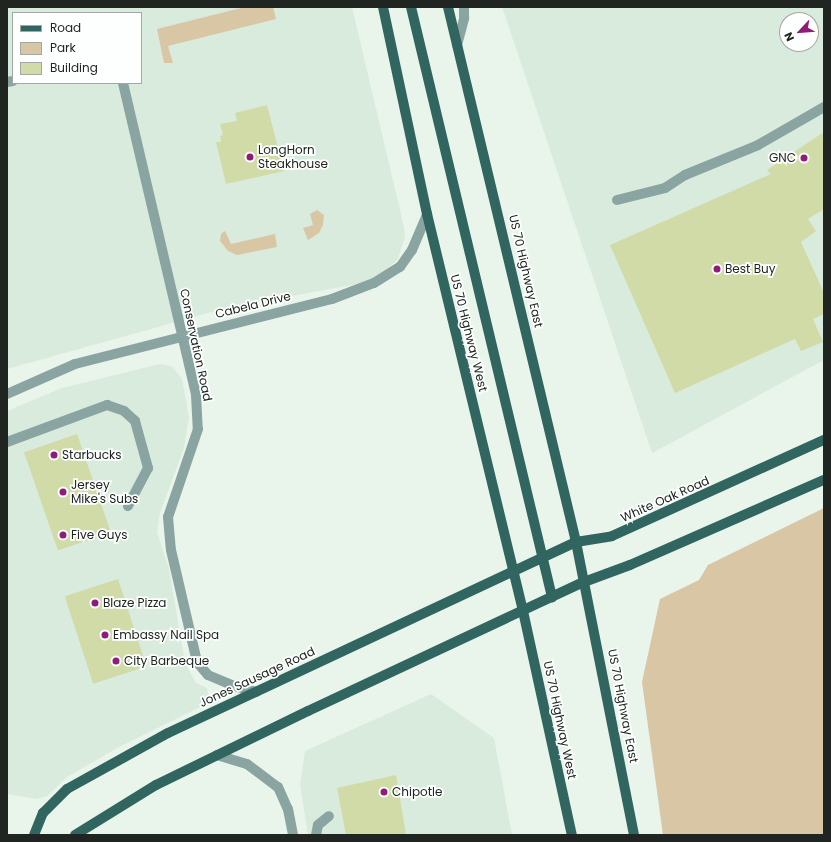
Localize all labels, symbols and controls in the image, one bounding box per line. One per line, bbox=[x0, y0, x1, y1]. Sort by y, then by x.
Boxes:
legend bbox=[12, 12, 142, 84]
north arrow bbox=[779, 12, 819, 52]
text: Road bbox=[50, 19, 81, 36]
text: N bbox=[780, 30, 798, 44]
text: Park bbox=[50, 39, 76, 56]
text: Building bbox=[50, 59, 98, 76]
place label: LongHorn Steakhouse bbox=[258, 143, 328, 171]
place label: GNC bbox=[769, 151, 796, 165]
marker: LongHorn Steakhouse bbox=[245, 152, 255, 162]
marker: GNC bbox=[799, 153, 809, 163]
street label: US 70 Highway East bbox=[506, 213, 546, 329]
place label: Best Buy bbox=[725, 262, 775, 276]
marker: Best Buy bbox=[712, 264, 722, 274]
street label: US 70 Highway West bbox=[447, 273, 491, 393]
street label: Conservation Road bbox=[177, 287, 215, 403]
street label: Cabela Drive bbox=[214, 289, 292, 321]
place label: Starbucks bbox=[62, 448, 122, 462]
marker: Starbucks bbox=[49, 450, 59, 460]
street label: White Oak Road bbox=[618, 473, 712, 525]
place label: Jersey Mike's Subs bbox=[71, 478, 138, 506]
marker: Jersey Mike's Subs bbox=[58, 487, 68, 497]
place label: Five Guys bbox=[71, 528, 127, 542]
marker: Five Guys bbox=[58, 530, 68, 540]
place label: Blaze Pizza bbox=[103, 596, 166, 610]
marker: Blaze Pizza bbox=[90, 598, 100, 608]
place label: Embassy Nail Spa bbox=[113, 628, 219, 642]
marker: Embassy Nail Spa bbox=[100, 630, 110, 640]
street label: Jones Sausage Road bbox=[197, 644, 317, 710]
street label: US 70 Highway East bbox=[605, 648, 641, 764]
place label: City Barbeque bbox=[124, 654, 209, 668]
marker: City Barbeque bbox=[111, 656, 121, 666]
street label: US 70 Highway West bbox=[540, 660, 580, 780]
place label: Chipotle bbox=[392, 785, 442, 799]
marker: Chipotle bbox=[379, 787, 389, 797]

